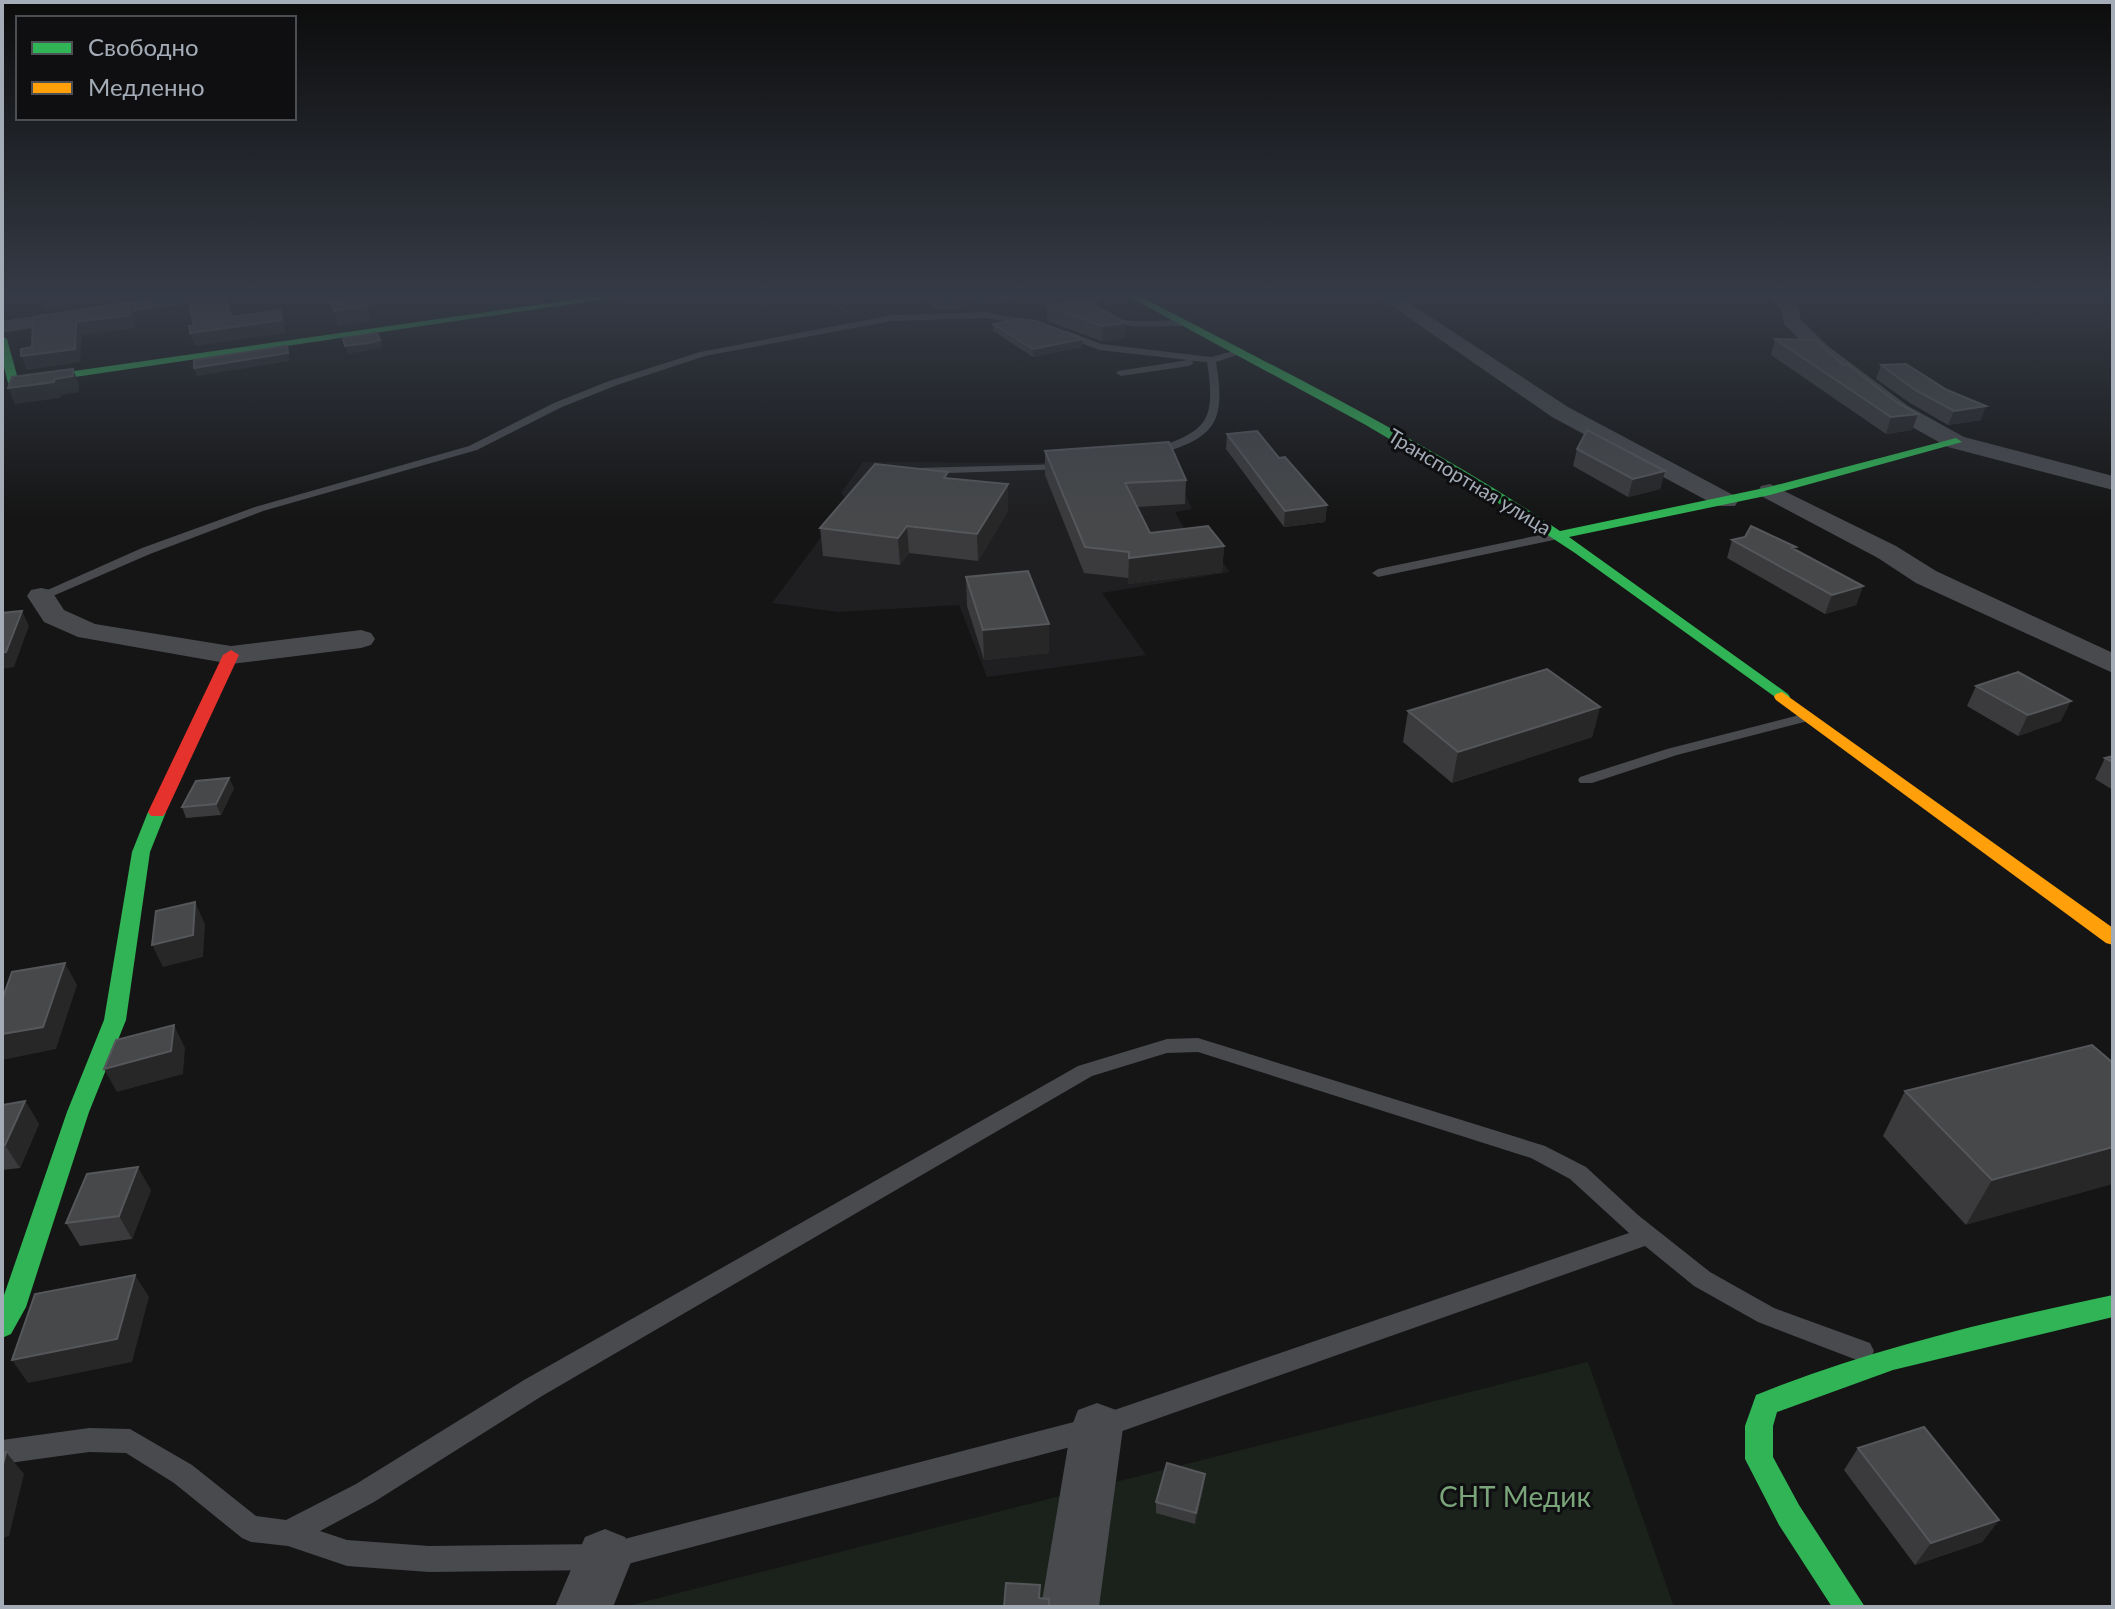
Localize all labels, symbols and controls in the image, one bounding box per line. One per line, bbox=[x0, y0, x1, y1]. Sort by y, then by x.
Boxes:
legend bbox=[16, 16, 296, 120]
text: Свободно bbox=[88, 32, 199, 61]
text: Медленно bbox=[88, 72, 205, 101]
street label: Транспортная улица bbox=[1384, 423, 1556, 539]
park label: СНТ Медик bbox=[1439, 1479, 1591, 1513]

